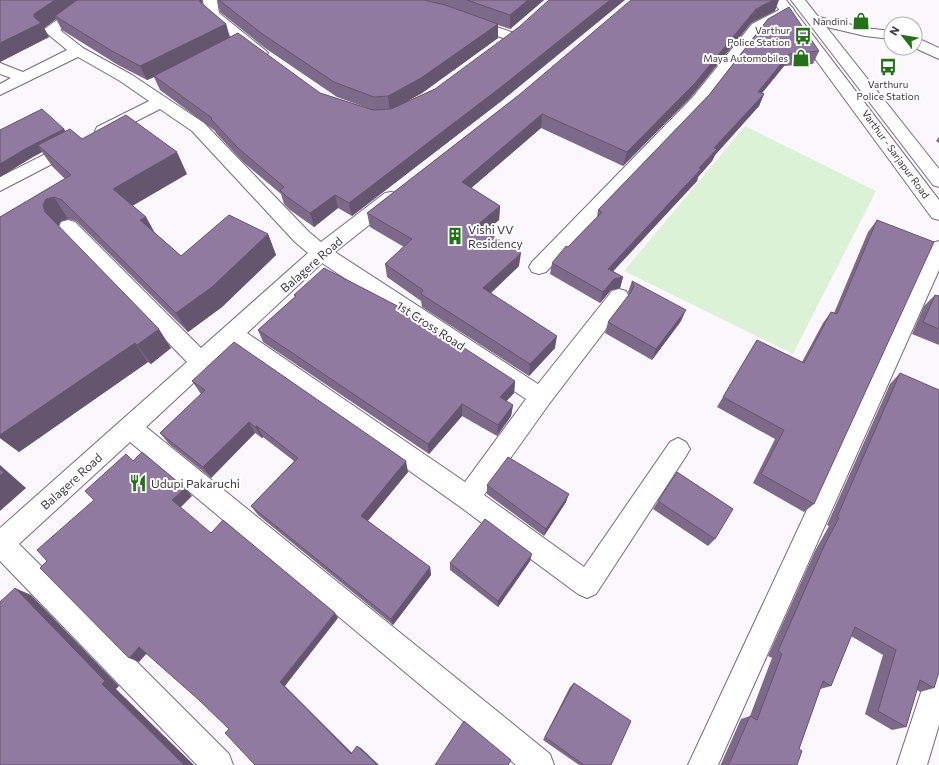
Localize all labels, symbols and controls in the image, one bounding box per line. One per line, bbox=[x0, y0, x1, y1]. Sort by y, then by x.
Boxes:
shop icon: Nandini bbox=[851, 11, 871, 31]
place label: Nandini bbox=[813, 15, 848, 27]
north arrow bbox=[883, 16, 923, 56]
place label: Varthur Police Station bbox=[727, 24, 790, 48]
text: N bbox=[886, 24, 902, 37]
bus stop icon: Varthur Police Station bbox=[793, 26, 813, 46]
shop icon: Maya Automobiles bbox=[791, 48, 811, 68]
place label: Maya Automobiles bbox=[703, 52, 788, 64]
bus stop icon: Varthuru Police Station bbox=[878, 57, 898, 77]
place label: Varthuru Police Station bbox=[857, 78, 919, 102]
street label: Varthur - Sarjapur Road bbox=[860, 107, 932, 201]
place label: Vishi VV Residency bbox=[468, 222, 523, 250]
building icon: Vishi VV Residency bbox=[445, 226, 465, 246]
street label: Balagere Road bbox=[277, 233, 345, 295]
street label: 1st Cross Road bbox=[394, 298, 468, 352]
street label: Balagere Road bbox=[38, 450, 104, 512]
restaurant icon: Udupi Pakaruchi bbox=[128, 473, 148, 493]
place label: Udupi Pakaruchi bbox=[151, 476, 240, 490]

